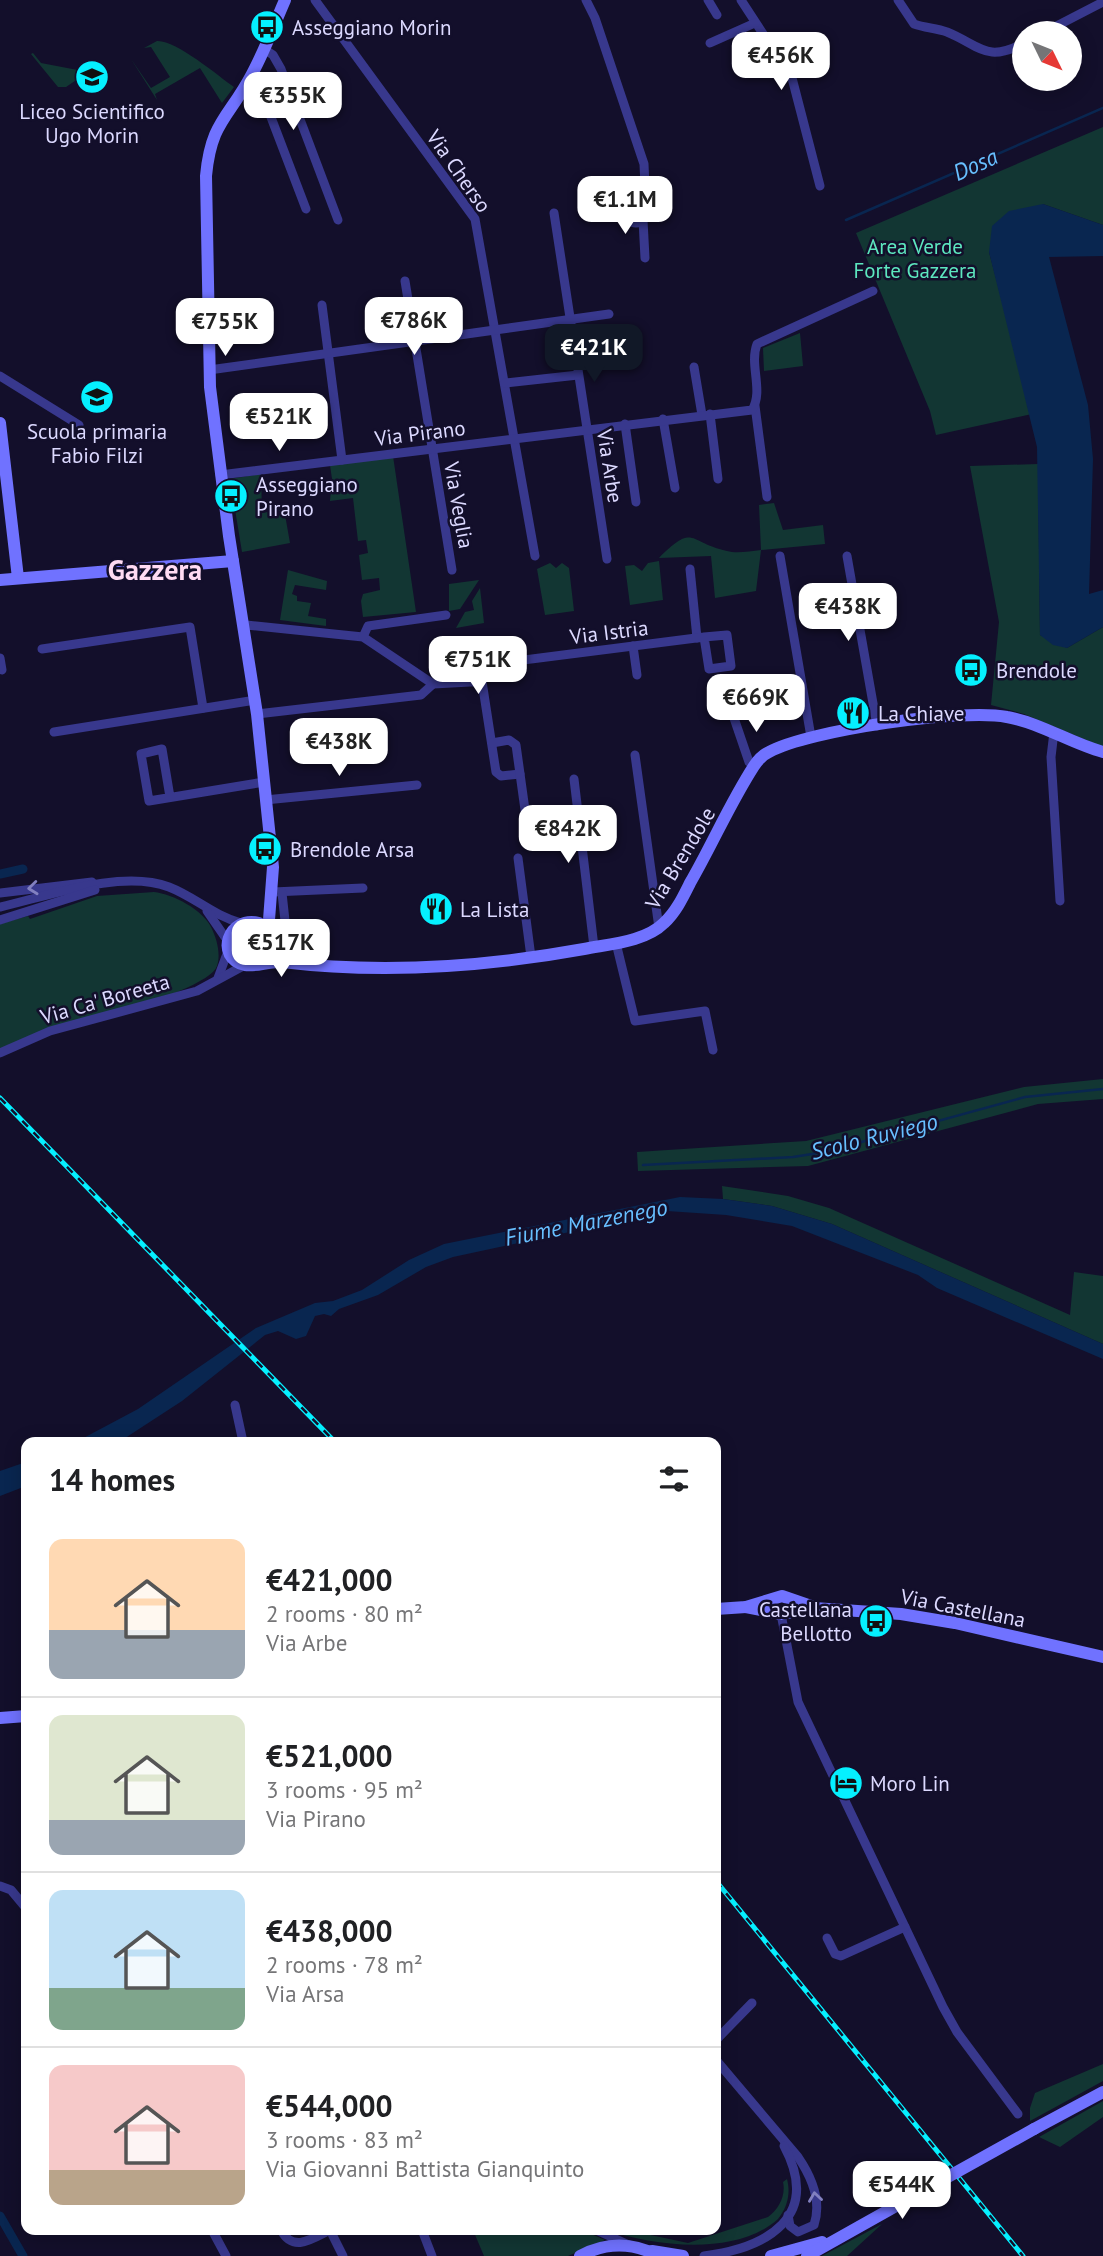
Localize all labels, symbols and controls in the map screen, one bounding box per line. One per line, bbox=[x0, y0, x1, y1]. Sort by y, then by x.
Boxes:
bus stop icon: Asseggiano Morin bbox=[248, 8, 286, 46]
place label: Asseggiano Morin bbox=[292, 14, 451, 41]
north arrow bbox=[1012, 21, 1082, 91]
map controls bbox=[1012, 21, 1082, 91]
pin: €456K bbox=[732, 32, 830, 92]
text: €456K bbox=[748, 40, 814, 69]
school or university icon: Liceo Scientifico Ugo Morin bbox=[73, 58, 111, 96]
pin: €355K bbox=[244, 72, 342, 132]
text: €355K bbox=[260, 80, 326, 109]
place label: Liceo Scientifico Ugo Morin bbox=[19, 98, 165, 149]
street label: Via Cherso bbox=[420, 124, 497, 218]
water label: Dosa bbox=[948, 141, 1002, 187]
pin: €1.1M bbox=[576, 176, 674, 236]
text: €1.1M bbox=[593, 184, 657, 213]
park label: Area Verde Forte Gazzera bbox=[854, 233, 976, 284]
pin: €755K bbox=[176, 298, 274, 358]
pin: €786K bbox=[365, 298, 463, 357]
text: €786K bbox=[381, 305, 447, 334]
text: €755K bbox=[192, 306, 258, 335]
pin: €421K bbox=[545, 324, 643, 384]
text: €421K bbox=[561, 332, 627, 361]
school or university icon: Scuola primaria Fabio Filzi bbox=[78, 378, 116, 416]
pin: €521K bbox=[230, 393, 328, 453]
text: €521K bbox=[246, 401, 312, 430]
street label: Via Pirano bbox=[372, 414, 467, 452]
place label: Scuola primaria Fabio Filzi bbox=[27, 418, 167, 469]
street label: Via Arbe bbox=[591, 426, 629, 505]
street label: Via Veglia bbox=[438, 459, 480, 550]
place label: Asseggiano Pirano bbox=[256, 471, 358, 522]
bus stop icon: Asseggiano Pirano bbox=[212, 477, 250, 515]
district label: Gazzera bbox=[108, 551, 202, 588]
pin: €438K bbox=[799, 584, 897, 643]
text: €438K bbox=[815, 591, 881, 620]
street label: Via Istria bbox=[567, 614, 650, 650]
pin: €751K bbox=[429, 636, 527, 696]
text: €751K bbox=[445, 644, 511, 673]
bus stop icon: Brendole bbox=[952, 651, 990, 689]
place label: Brendole bbox=[996, 657, 1077, 684]
pin: €669K bbox=[707, 674, 805, 734]
text: €669K bbox=[723, 682, 789, 711]
restaurant icon: La Chiave bbox=[834, 694, 872, 732]
place label: La Chiave bbox=[878, 700, 965, 727]
pin: €438K bbox=[290, 718, 388, 778]
text: €438K bbox=[306, 726, 372, 755]
street label: Via Brendole bbox=[638, 802, 721, 915]
pin: €842K bbox=[519, 806, 617, 865]
text: €842K bbox=[535, 813, 601, 842]
bus stop icon: Brendole Arsa bbox=[246, 830, 284, 868]
place label: Brendole Arsa bbox=[290, 836, 415, 863]
one-way arrow bbox=[27, 880, 39, 895]
restaurant icon: La Lista bbox=[417, 890, 455, 928]
place label: La Lista bbox=[460, 896, 529, 923]
pin: €517K bbox=[232, 920, 330, 979]
text: €517K bbox=[248, 927, 314, 956]
street label: Via Ca' Boreeta bbox=[36, 968, 173, 1031]
water label: Scolo Ruviego bbox=[807, 1106, 941, 1166]
water label: Fiume Marzenego bbox=[502, 1192, 670, 1252]
text: 14 homes bbox=[49, 1460, 175, 1499]
icon: filters bbox=[655, 1460, 693, 1498]
text: €421,000 bbox=[266, 1560, 393, 1599]
icon: home bbox=[105, 1567, 189, 1651]
street label: Via Castellana bbox=[897, 1582, 1028, 1633]
place label: Castellana Bellotto bbox=[759, 1596, 852, 1647]
text: 2 rooms · 80 m² bbox=[266, 1599, 423, 1628]
bus stop icon: Castellana Bellotto bbox=[857, 1602, 895, 1640]
text: Via Arbe bbox=[266, 1628, 347, 1657]
text: €521,000 bbox=[266, 1736, 393, 1775]
icon: home bbox=[105, 1743, 189, 1827]
hotel icon: Moro Lin bbox=[827, 1764, 865, 1802]
place label: Moro Lin bbox=[870, 1770, 950, 1797]
text: 3 rooms · 95 m² bbox=[266, 1775, 423, 1804]
text: Via Pirano bbox=[266, 1804, 366, 1833]
text: €438,000 bbox=[266, 1911, 393, 1950]
icon: home bbox=[105, 1918, 189, 2002]
text: 2 rooms · 78 m² bbox=[266, 1950, 423, 1979]
text: Via Arsa bbox=[266, 1979, 344, 2008]
text: €544,000 bbox=[266, 2086, 393, 2125]
icon: home bbox=[105, 2093, 189, 2177]
text: 3 rooms · 83 m² bbox=[266, 2125, 423, 2154]
text: Via Giovanni Battista Gianquinto bbox=[266, 2154, 584, 2183]
pin: €544K bbox=[853, 2162, 951, 2221]
text: €544K bbox=[869, 2169, 935, 2198]
one-way arrow bbox=[807, 2191, 822, 2203]

